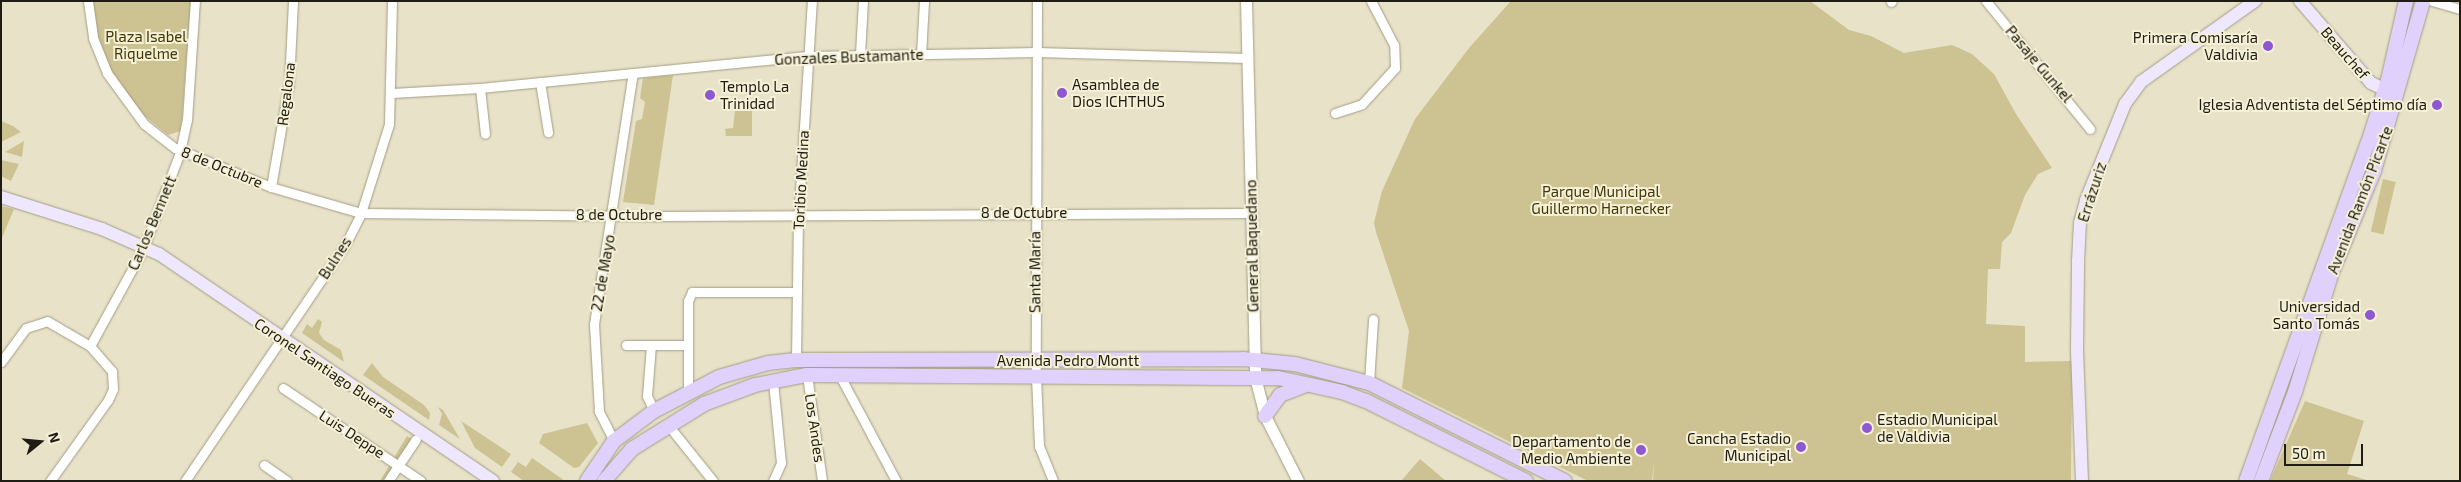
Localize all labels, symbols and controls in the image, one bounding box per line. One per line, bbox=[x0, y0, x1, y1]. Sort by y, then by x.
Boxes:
street label: Pasaje Gunkel bbox=[2002, 22, 2076, 106]
street label: Beauchef bbox=[2317, 23, 2373, 83]
park label: Plaza Isabel Riquelme bbox=[105, 27, 187, 62]
place label: Primera Comisaría Valdivia bbox=[2133, 28, 2258, 63]
marker: Primera Comisaría Valdivia bbox=[2262, 40, 2274, 52]
street label: Gonzales Bustamante bbox=[774, 45, 924, 69]
street label: Regalona bbox=[273, 61, 299, 127]
place label: Asamblea de Dios ICHTHUS bbox=[1072, 75, 1165, 110]
place label: Templo La Trinidad bbox=[720, 77, 789, 112]
marker: Asamblea de Dios ICHTHUS bbox=[1056, 87, 1068, 99]
marker: Templo La Trinidad bbox=[704, 89, 716, 101]
place label: Iglesia Adventista del Séptimo día bbox=[2198, 96, 2427, 114]
marker: Iglesia Adventista del Séptimo día bbox=[2431, 99, 2443, 111]
street label: Avenida Ramón Picarte bbox=[2324, 124, 2396, 276]
street label: Toribio Medina bbox=[789, 130, 813, 230]
street label: 8 de Octubre bbox=[179, 142, 265, 192]
street label: Errázuriz bbox=[2074, 160, 2110, 224]
street label: Carlos Bennett bbox=[124, 173, 180, 273]
street label: General Baquedano bbox=[1242, 179, 1262, 313]
park label: Parque Municipal Guillermo Harnecker bbox=[1531, 182, 1671, 217]
street label: 8 de Octubre bbox=[981, 204, 1067, 222]
street label: 8 de Octubre bbox=[576, 206, 662, 224]
street label: Santa María bbox=[1026, 231, 1044, 313]
street label: 22 de Mayo bbox=[587, 233, 619, 313]
street label: Bulnes bbox=[315, 234, 355, 282]
place label: Universidad Santo Tomás bbox=[2273, 297, 2360, 332]
marker: Universidad Santo Tomás bbox=[2364, 309, 2376, 321]
street label: Coronel Santiago Bueras bbox=[251, 314, 399, 422]
street label: Avenida Pedro Montt bbox=[997, 352, 1139, 370]
street label: Los Andes bbox=[801, 392, 829, 464]
street label: Luis Deppe bbox=[316, 406, 388, 462]
place label: Estadio Municipal de Valdivia bbox=[1877, 410, 1998, 445]
north arrow bbox=[15, 417, 65, 467]
marker: Estadio Municipal de Valdivia bbox=[1861, 422, 1873, 434]
place label: Cancha Estadio Municipal bbox=[1687, 429, 1791, 464]
text: N bbox=[45, 430, 64, 445]
place label: Departamento de Medio Ambiente bbox=[1512, 432, 1631, 467]
scale bar bbox=[2286, 434, 2365, 466]
marker: Cancha Estadio Municipal bbox=[1795, 441, 1807, 453]
marker: Departamento de Medio Ambiente bbox=[1635, 444, 1647, 456]
text: 50 m bbox=[2292, 444, 2326, 462]

